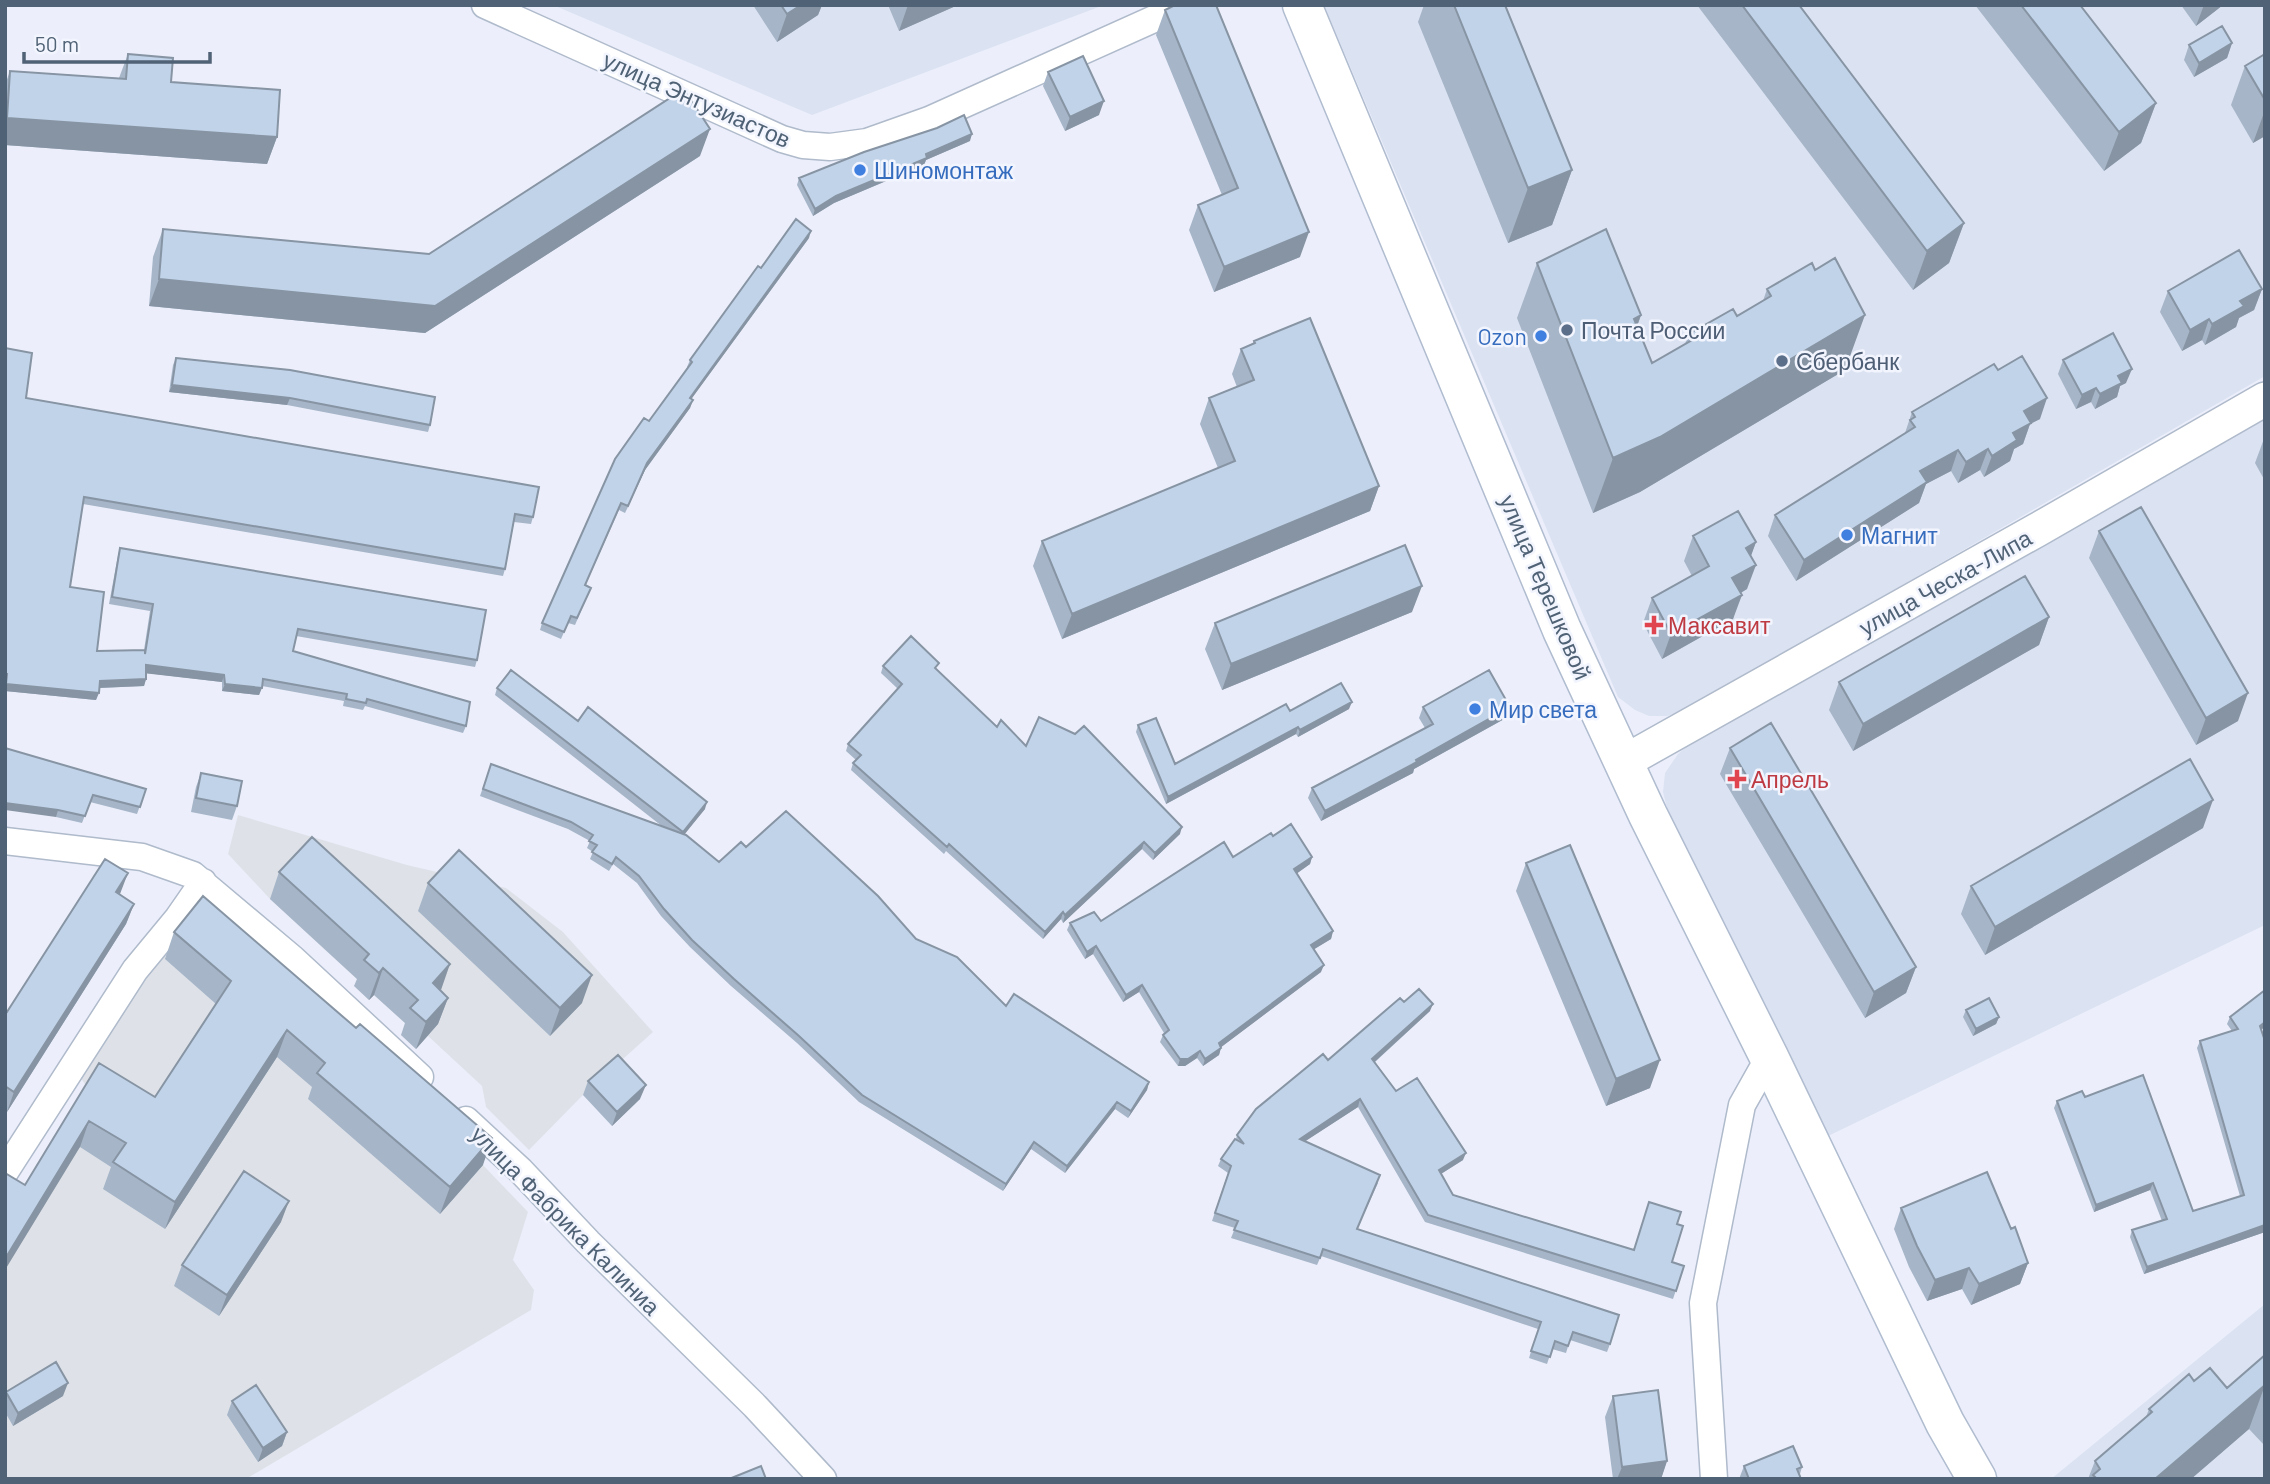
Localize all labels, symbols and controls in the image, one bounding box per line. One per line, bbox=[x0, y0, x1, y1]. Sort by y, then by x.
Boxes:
scale bar bbox=[24, 21, 210, 65]
text: 50 m bbox=[35, 31, 79, 56]
street label: улица Энтузиастов bbox=[599, 45, 795, 153]
place label: Шиномонтаж bbox=[874, 156, 1014, 184]
marker: Шиномонтаж bbox=[852, 162, 868, 178]
place label: Почта России bbox=[1581, 316, 1725, 344]
place label: Ozon bbox=[1478, 322, 1527, 350]
marker: Почта России bbox=[1559, 322, 1575, 338]
marker: Ozon bbox=[1533, 328, 1549, 344]
place label: Сбербанк bbox=[1796, 347, 1900, 375]
marker: Сбербанк bbox=[1774, 353, 1790, 369]
street label: улица Терешковой bbox=[1494, 490, 1598, 684]
place label: Магнит bbox=[1861, 521, 1938, 549]
street label: улица Ческа-Липа bbox=[1854, 523, 2036, 641]
marker: Магнит bbox=[1839, 527, 1855, 543]
place label: Максавит bbox=[1668, 611, 1771, 639]
marker: Максавит bbox=[1646, 617, 1662, 633]
place label: Мир света bbox=[1489, 695, 1597, 723]
marker: Мир света bbox=[1467, 701, 1483, 717]
place label: Апрель bbox=[1751, 765, 1829, 793]
marker: Апрель bbox=[1729, 771, 1745, 787]
street label: улица Фабрика Калиниа bbox=[466, 1120, 666, 1320]

